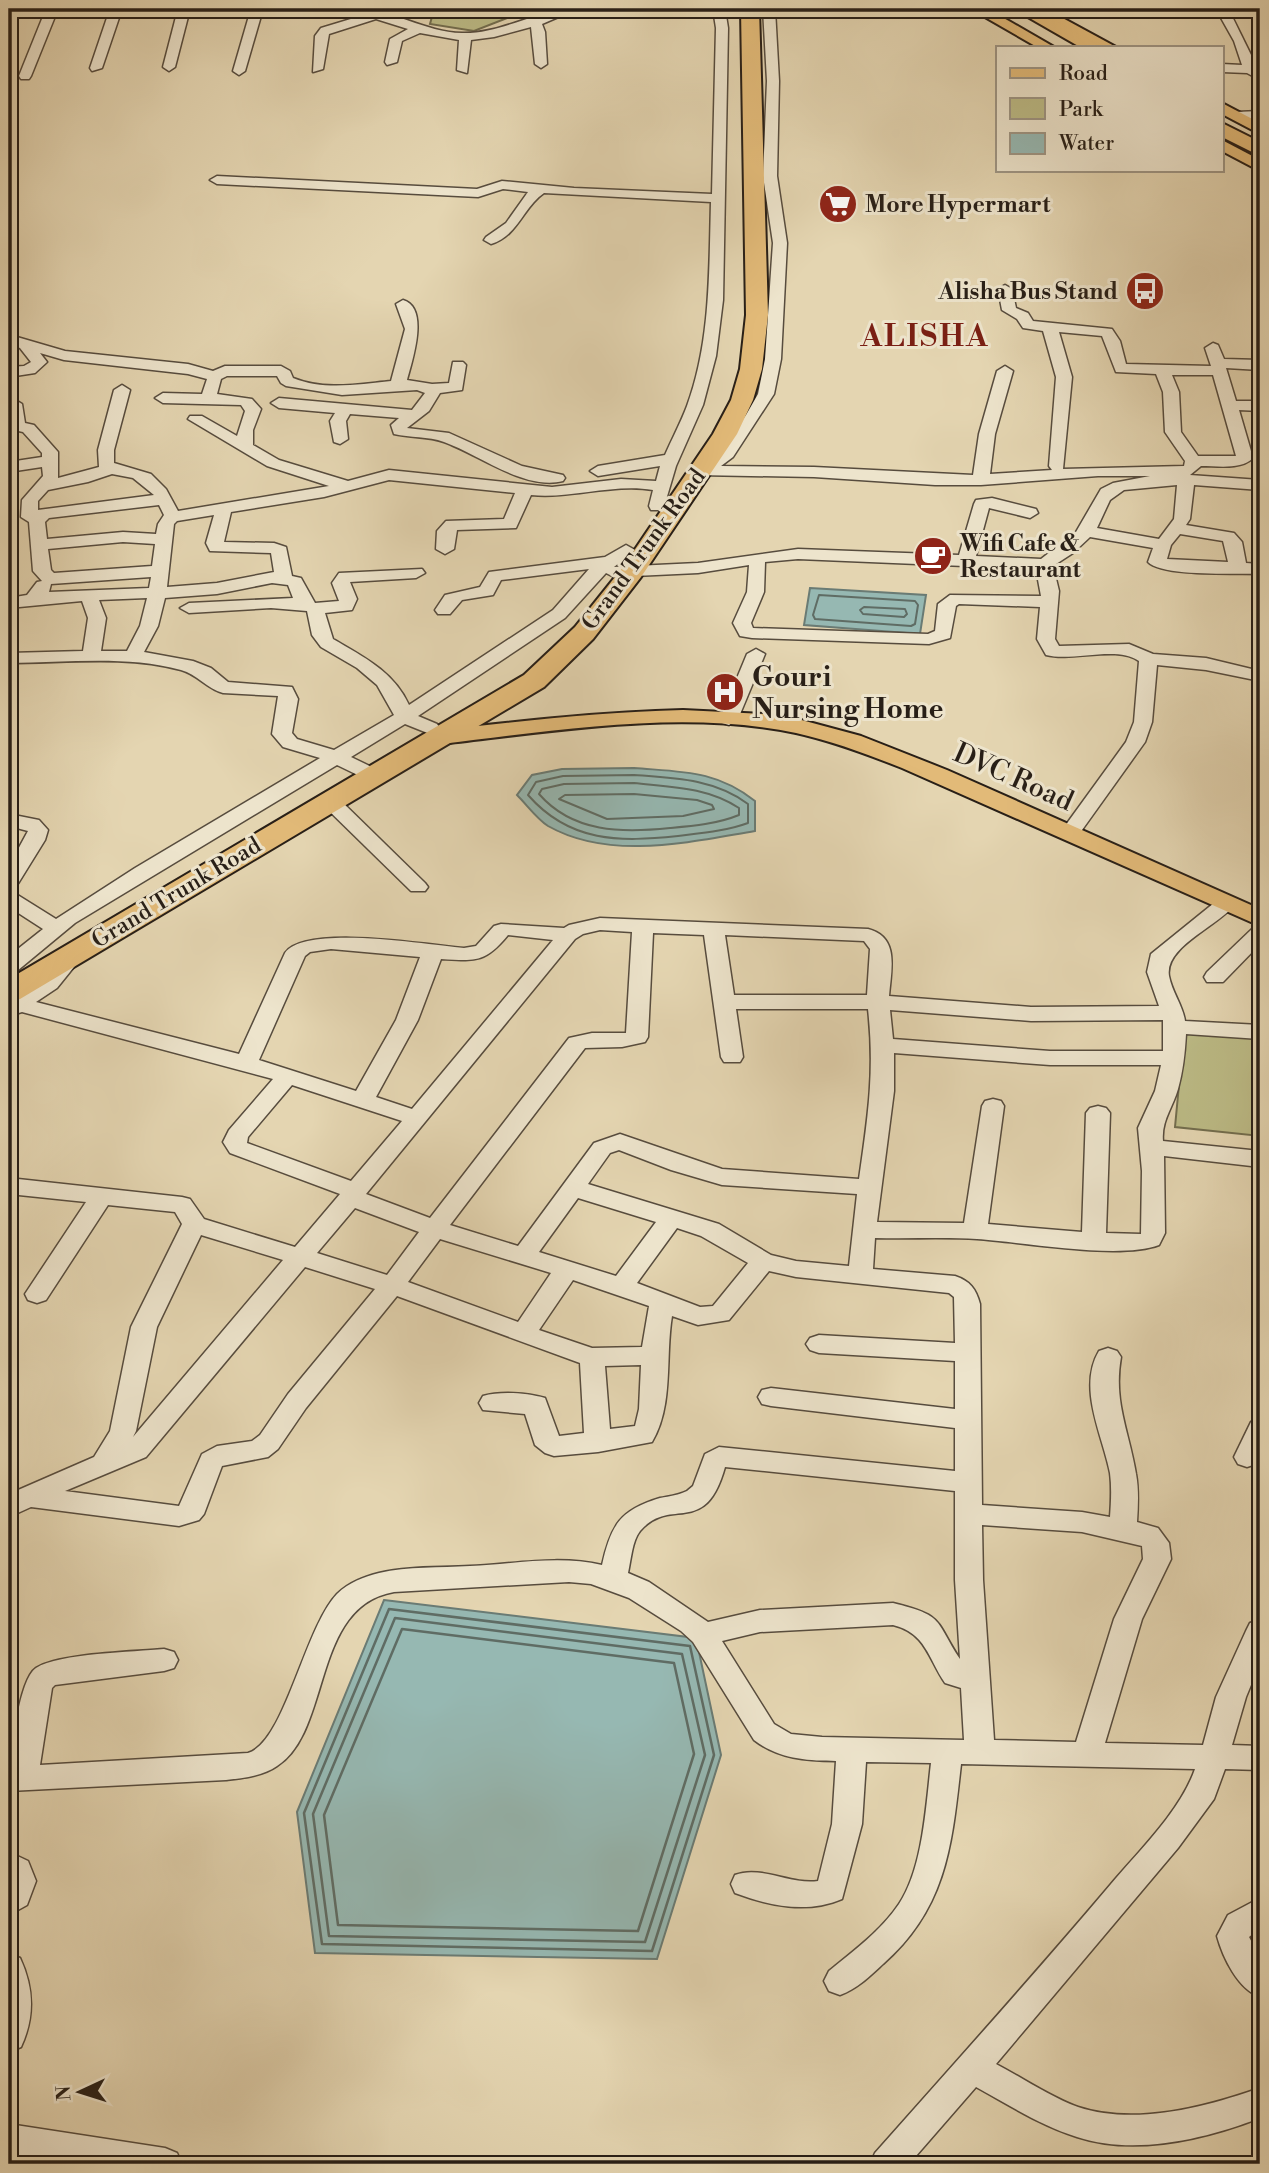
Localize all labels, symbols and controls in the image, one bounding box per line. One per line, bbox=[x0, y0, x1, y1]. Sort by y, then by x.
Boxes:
legend bbox=[996, 46, 1224, 172]
text: Road bbox=[1059, 61, 1108, 87]
text: Park bbox=[1059, 97, 1104, 123]
text: Water bbox=[1058, 131, 1114, 157]
supermarket icon: More Hypermart bbox=[817, 183, 859, 225]
place label: More Hypermart bbox=[865, 191, 1051, 219]
bus stop icon: Alisha Bus Stand bbox=[1124, 270, 1166, 312]
place label: Alisha Bus Stand bbox=[937, 278, 1118, 306]
district label: ALISHA bbox=[860, 318, 989, 356]
street label: Grand Trunk Road bbox=[576, 463, 712, 636]
place label: Wifi Cafe & Restaurant bbox=[959, 530, 1081, 584]
cafe icon: Wifi Cafe & Restaurant bbox=[912, 535, 954, 577]
place label: Gouri Nursing Home bbox=[752, 660, 944, 727]
hospital icon: Gouri Nursing Home bbox=[704, 671, 746, 713]
street label: DVC Road bbox=[948, 735, 1079, 819]
street label: Grand Trunk Road bbox=[87, 831, 266, 954]
north arrow bbox=[46, 2058, 116, 2128]
text: N bbox=[52, 2085, 77, 2101]

